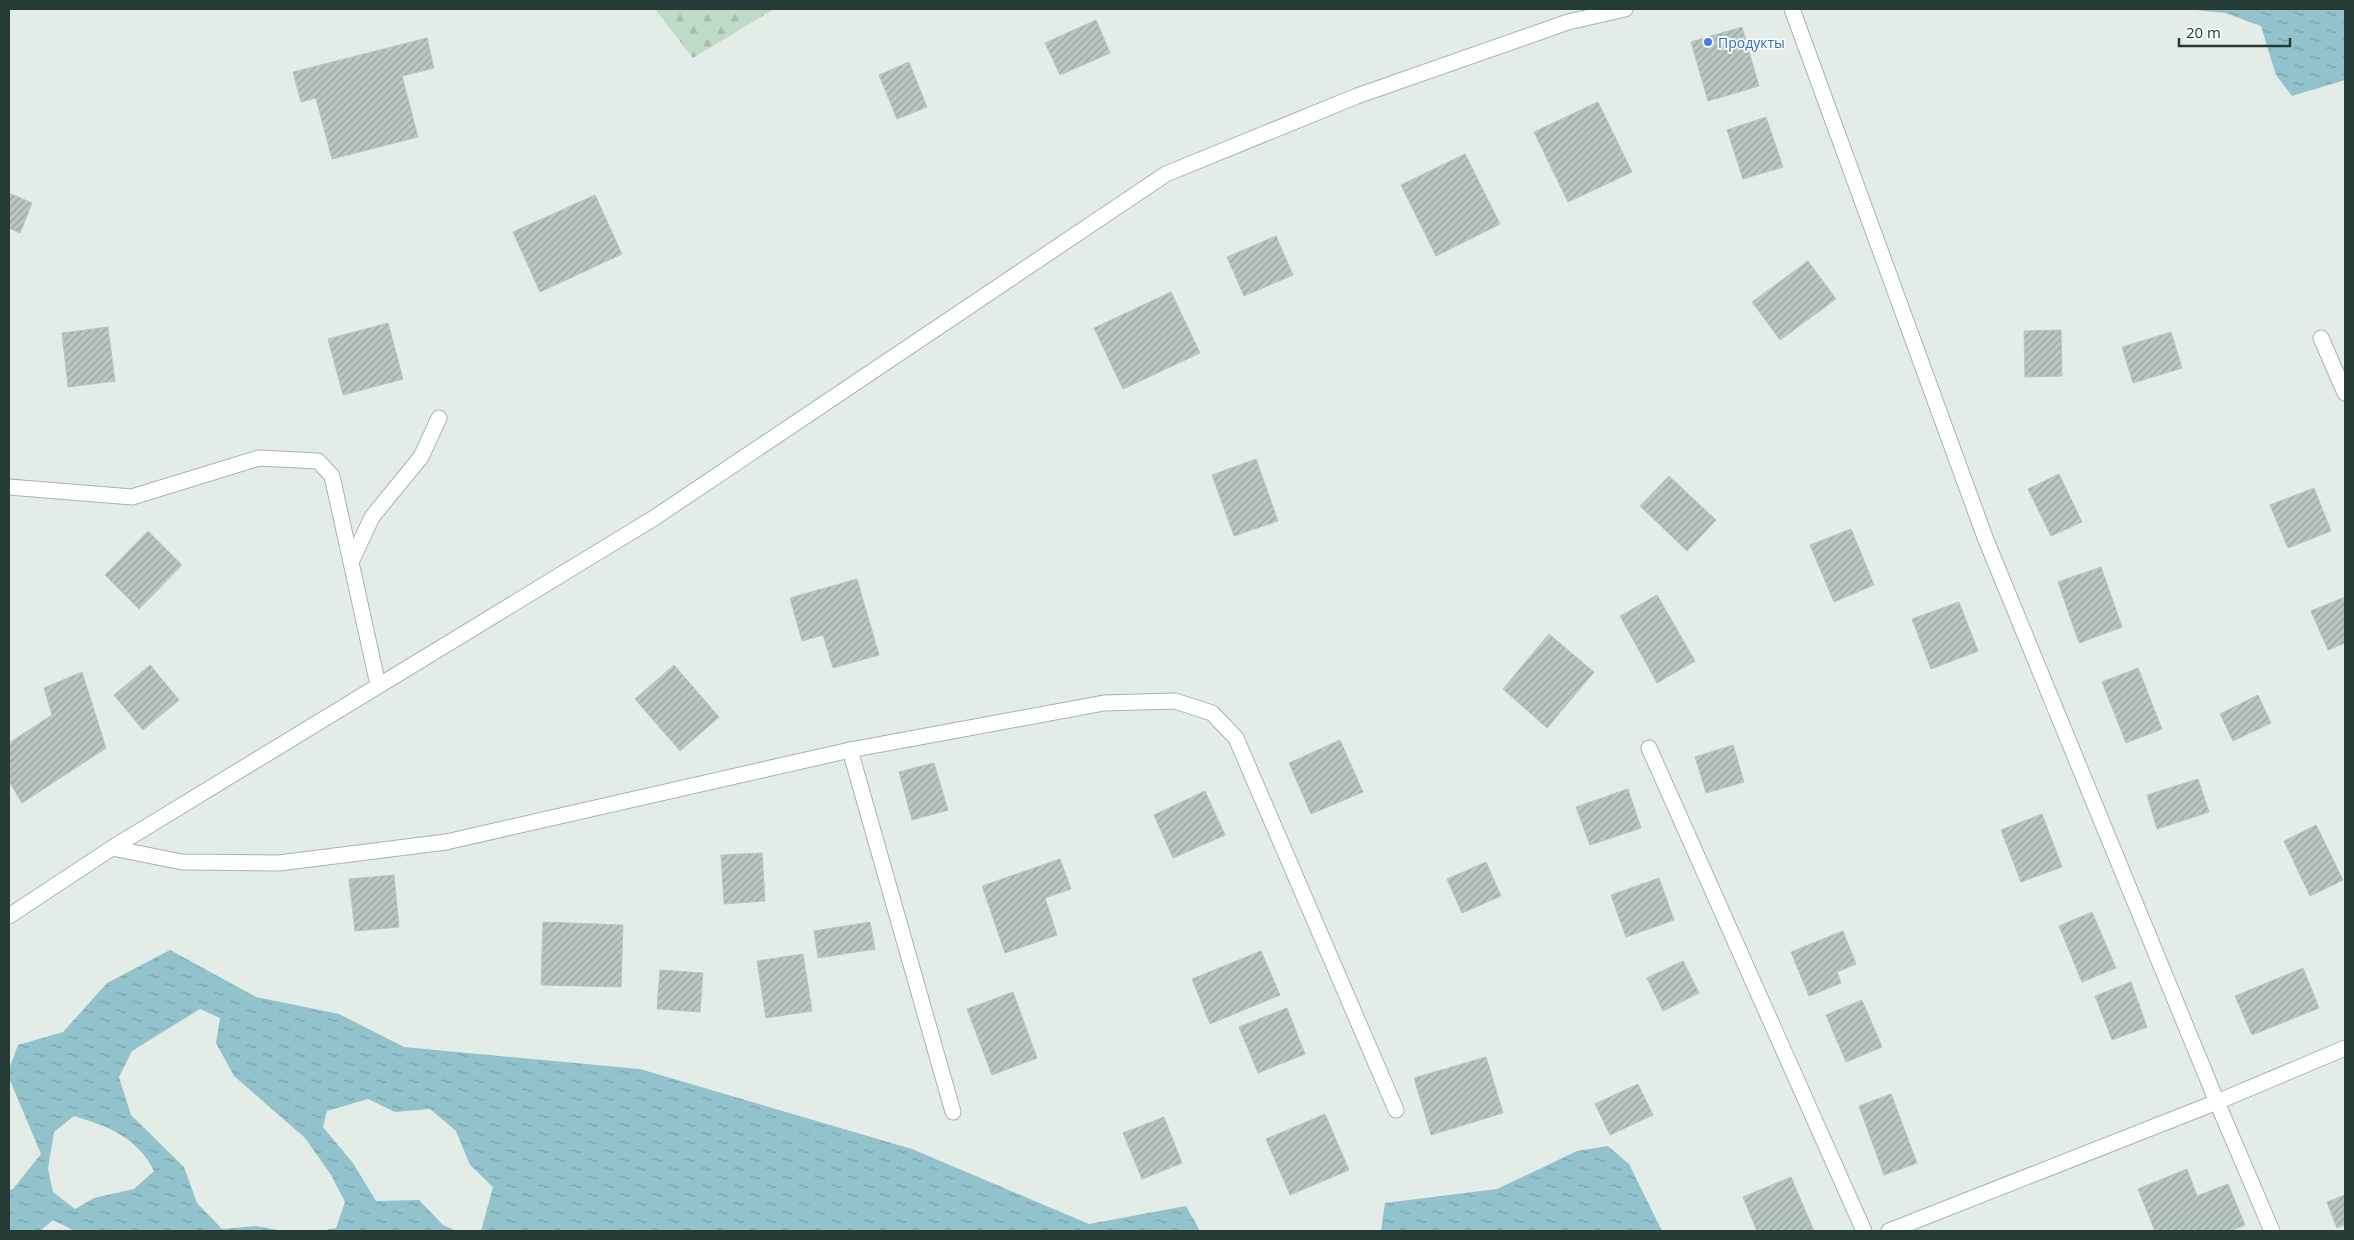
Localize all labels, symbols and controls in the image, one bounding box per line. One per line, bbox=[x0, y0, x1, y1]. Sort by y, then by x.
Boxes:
scale bar bbox=[2179, 15, 2290, 47]
text: 20 m bbox=[2186, 22, 2221, 42]
place label: Продукты bbox=[1718, 33, 1785, 52]
marker: Продукты bbox=[1702, 36, 1714, 48]

